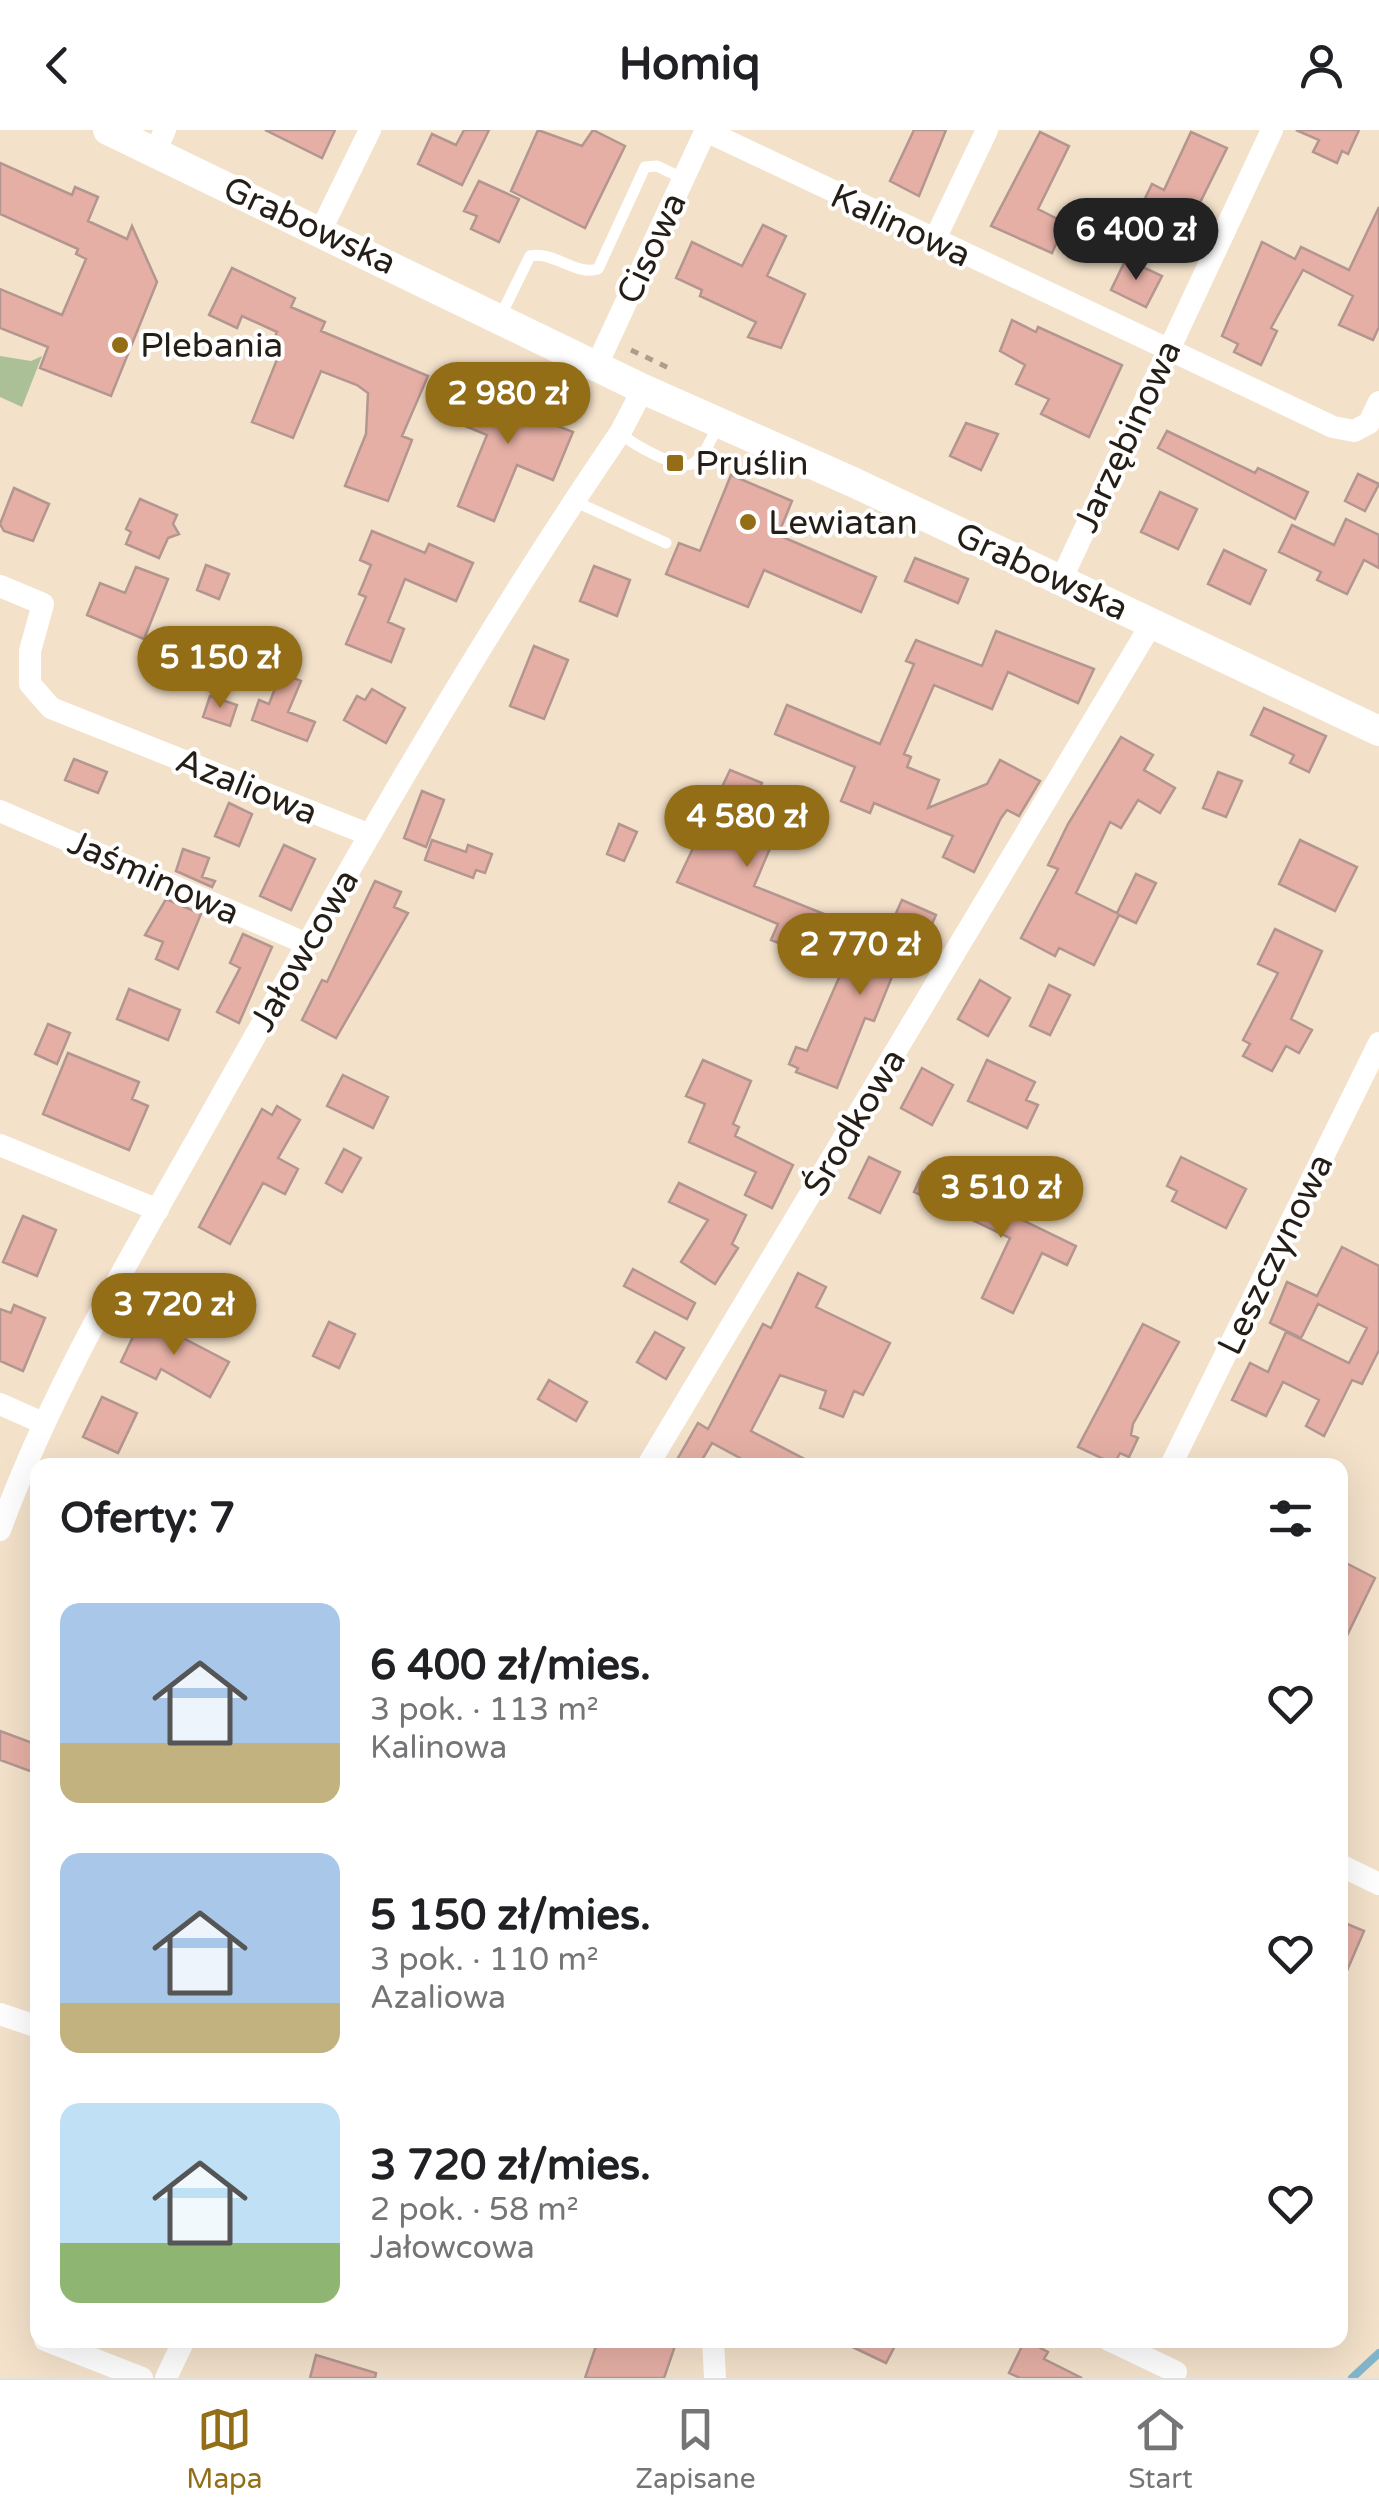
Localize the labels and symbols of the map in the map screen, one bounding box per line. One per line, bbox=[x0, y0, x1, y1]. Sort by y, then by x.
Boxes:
street label: Grabowska bbox=[217, 168, 403, 284]
street label: Kalinowa bbox=[824, 175, 977, 277]
street label: Cisowa bbox=[608, 186, 696, 311]
pin: 6 400 zł bbox=[1033, 198, 1239, 283]
place label: Plebania bbox=[140, 325, 283, 367]
marker: Plebania bbox=[109, 334, 131, 356]
street label: Jarzębinowa bbox=[1065, 334, 1191, 539]
pin: 2 980 zł bbox=[405, 362, 611, 447]
place label: Pruślin bbox=[695, 443, 809, 485]
marker: Pruślin bbox=[664, 452, 686, 474]
place label: Lewiatan bbox=[768, 502, 918, 544]
marker: Lewiatan bbox=[737, 511, 759, 533]
street label: Grabowska bbox=[949, 514, 1135, 630]
pin: 5 150 zł bbox=[117, 626, 323, 711]
street label: Azaliowa bbox=[170, 740, 324, 834]
pin: 4 580 zł bbox=[644, 785, 850, 870]
street label: Jaśminowa bbox=[61, 821, 246, 934]
street label: Jałowcowa bbox=[242, 862, 368, 1039]
pin: 2 770 zł bbox=[757, 913, 963, 998]
street label: Środkowa bbox=[794, 1041, 915, 1204]
street label: Leszczynowa bbox=[1209, 1147, 1343, 1362]
pin: 3 510 zł bbox=[898, 1156, 1104, 1241]
pin: 3 720 zł bbox=[71, 1273, 277, 1358]

